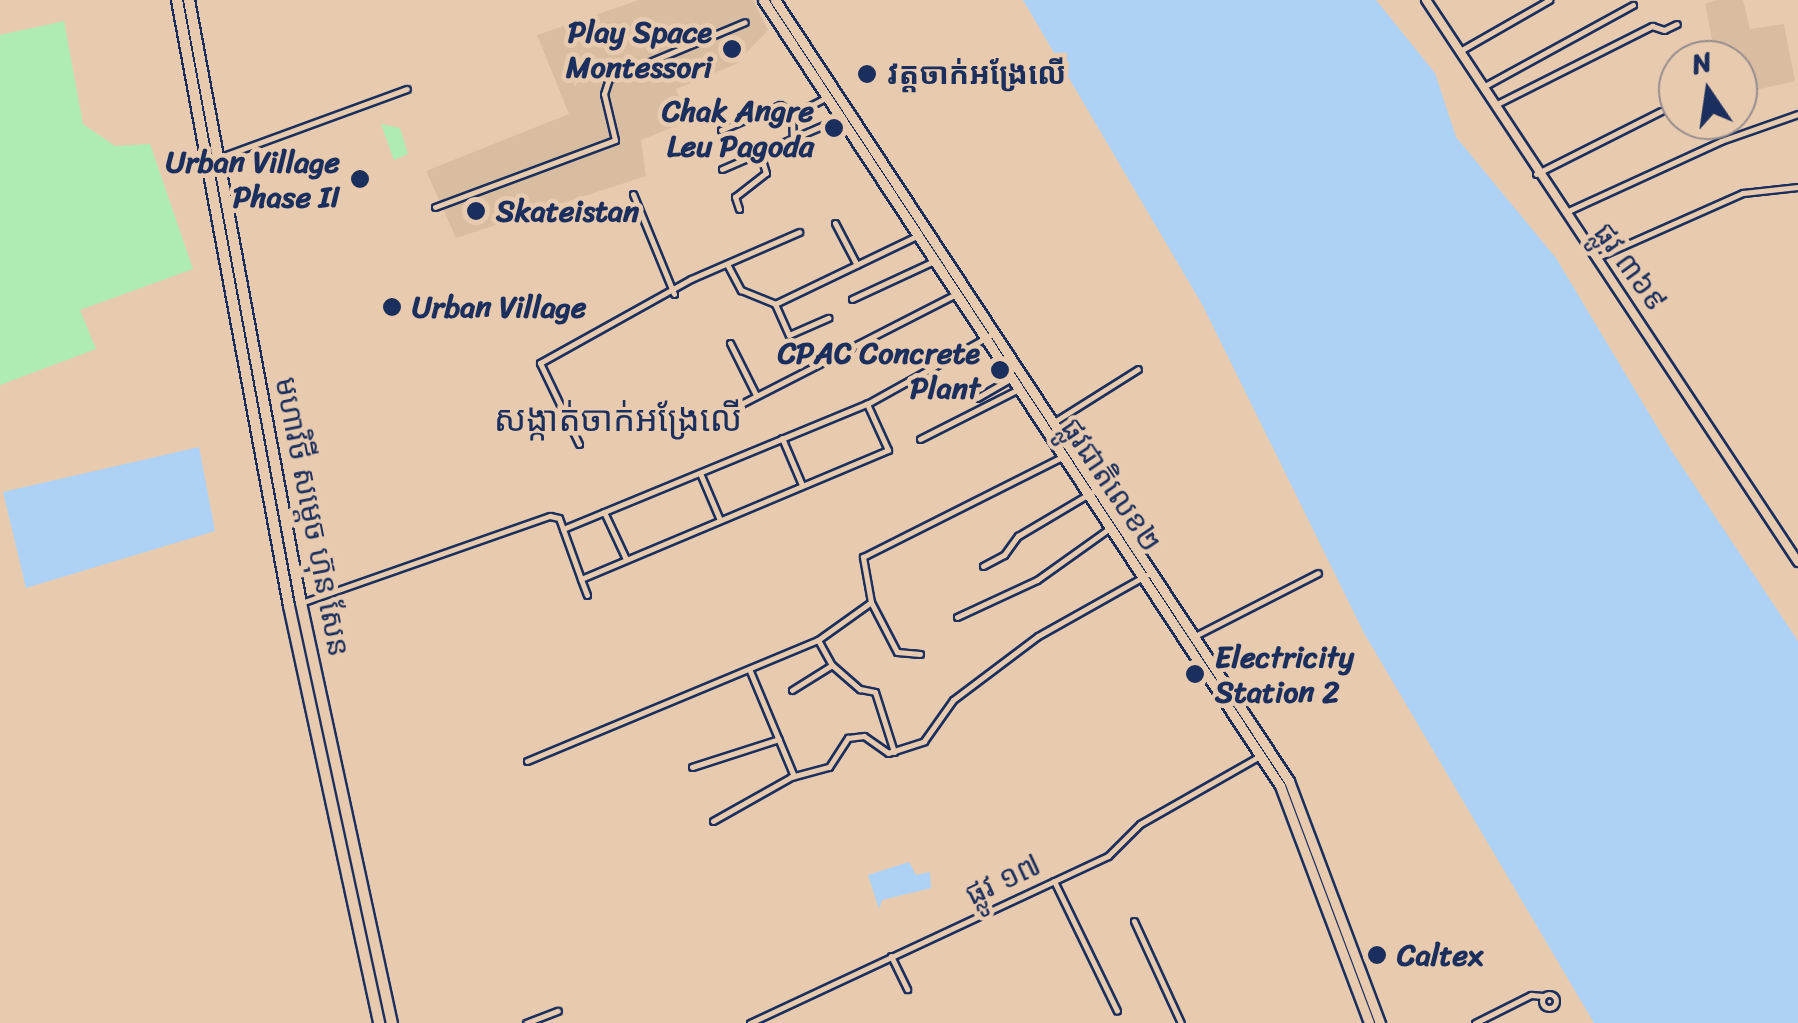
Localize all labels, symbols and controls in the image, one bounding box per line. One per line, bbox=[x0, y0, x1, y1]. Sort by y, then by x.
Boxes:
place label: Play Space Montessori bbox=[566, 14, 712, 84]
text: N bbox=[1687, 36, 1717, 88]
marker: Play Space Montessori bbox=[721, 38, 743, 60]
north arrow bbox=[1658, 40, 1758, 140]
place label: វត្តចាក់អង្រែលើ bbox=[887, 56, 1066, 92]
marker: វត្តចាក់អង្រែលើ bbox=[856, 63, 878, 85]
place label: Chak Angre Leu Pagoda bbox=[662, 93, 814, 164]
marker: Chak Angre Leu Pagoda bbox=[823, 117, 845, 139]
place label: Urban Village Phase II bbox=[165, 144, 340, 214]
marker: Urban Village Phase II bbox=[349, 168, 371, 190]
place label: Skateistan bbox=[496, 193, 639, 229]
marker: Skateistan bbox=[465, 200, 487, 222]
street label: ផ្លូវ ៣៦៩ bbox=[1586, 216, 1674, 318]
place label: Urban Village bbox=[412, 289, 587, 325]
marker: Urban Village bbox=[381, 296, 403, 318]
place label: CPAC Concrete Plant bbox=[778, 335, 980, 406]
marker: CPAC Concrete Plant bbox=[989, 359, 1011, 381]
street label: មហាវិថី សម្តេច ហ៊ុន សែន bbox=[267, 374, 357, 660]
district label: សង្កាត់ចាក់អង្រែលើ bbox=[494, 398, 742, 440]
street label: ផ្លូវជាតិលេខ២ bbox=[1053, 411, 1169, 559]
place label: Electricity Station 2 bbox=[1215, 639, 1354, 710]
marker: Electricity Station 2 bbox=[1184, 663, 1206, 685]
street label: ផ្លូវ ១៧ bbox=[960, 847, 1046, 913]
place label: Caltex bbox=[1397, 937, 1483, 973]
marker: Caltex bbox=[1366, 944, 1388, 966]

